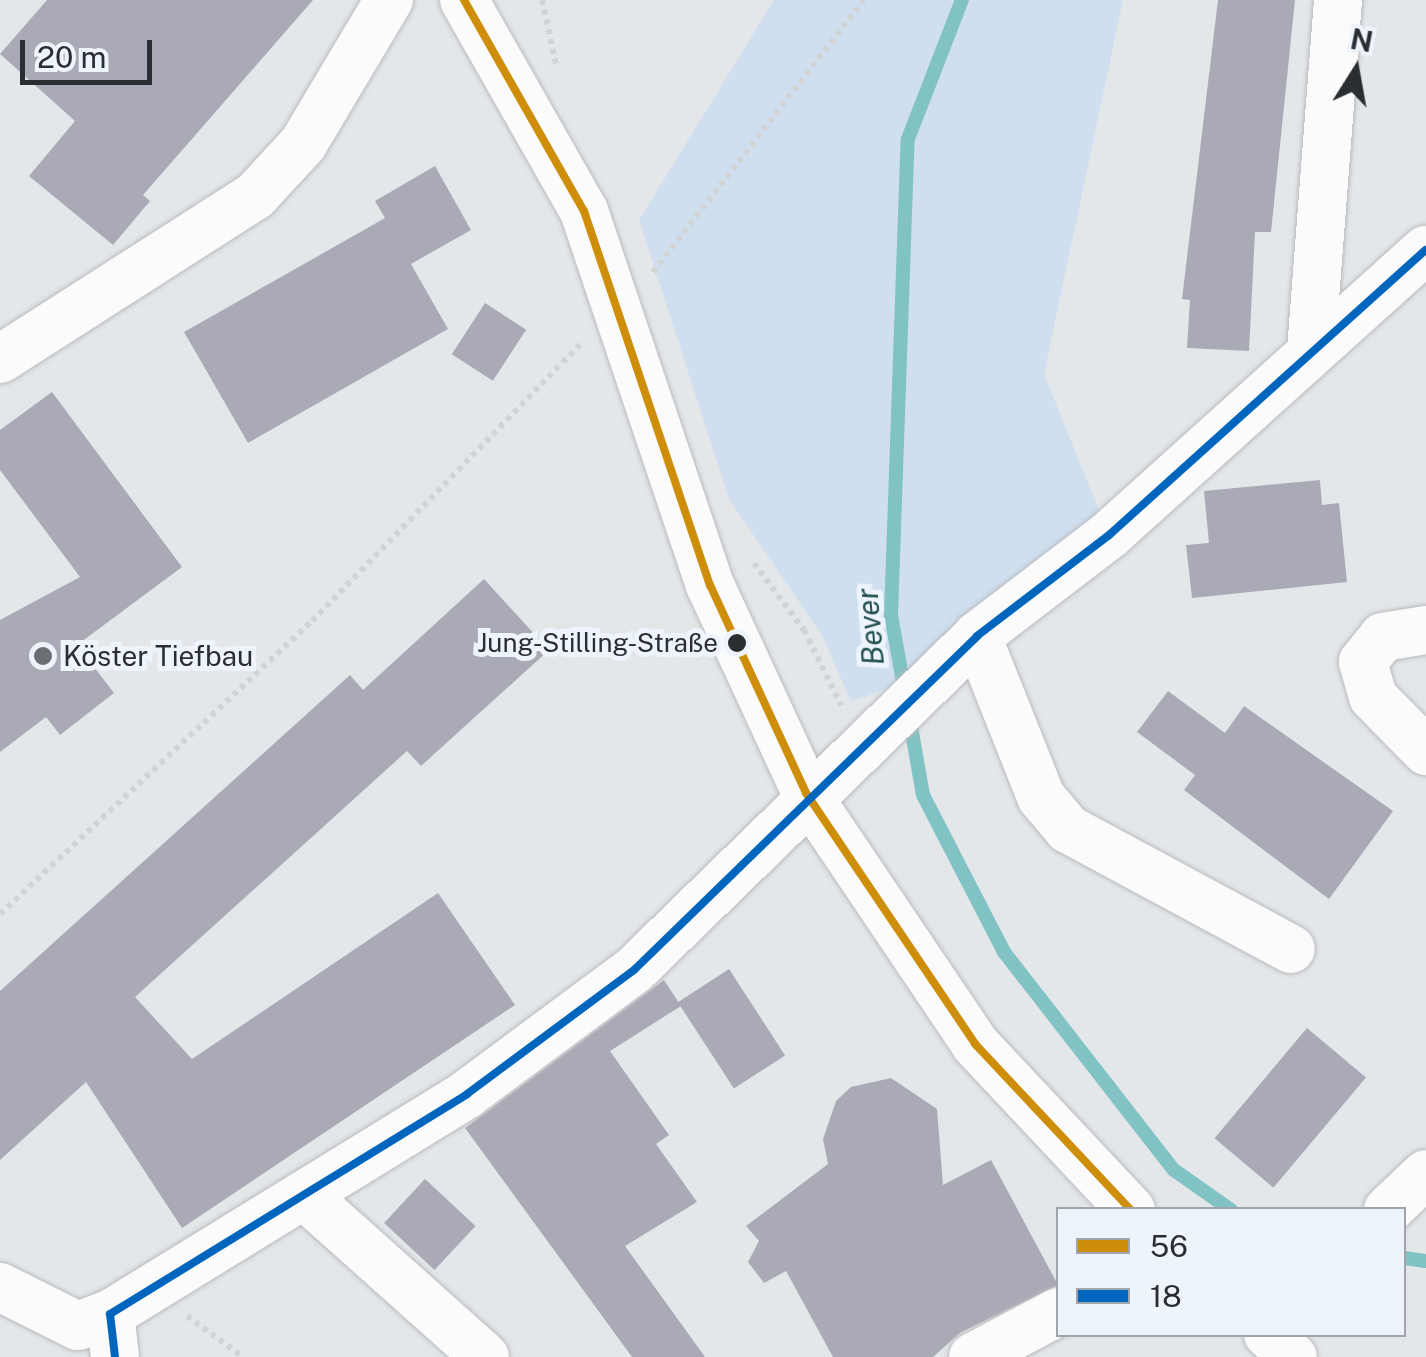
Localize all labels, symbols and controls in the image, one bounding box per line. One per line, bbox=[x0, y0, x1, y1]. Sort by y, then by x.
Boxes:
scale bar bbox=[25, 20, 158, 82]
north arrow bbox=[1306, 20, 1406, 120]
text: N bbox=[1348, 22, 1376, 58]
text: 20 m bbox=[37, 39, 106, 75]
water label: Bever bbox=[849, 587, 891, 667]
place label: Jung-Stilling-Straße bbox=[477, 627, 718, 659]
marker: Jung-Stilling-Straße bbox=[727, 633, 747, 653]
place label: Köster Tiefbau bbox=[63, 639, 253, 673]
marker: Köster Tiefbau bbox=[32, 645, 54, 667]
legend bbox=[1056, 1207, 1406, 1337]
text: 56 bbox=[1150, 1228, 1188, 1264]
text: 18 bbox=[1150, 1278, 1182, 1314]

